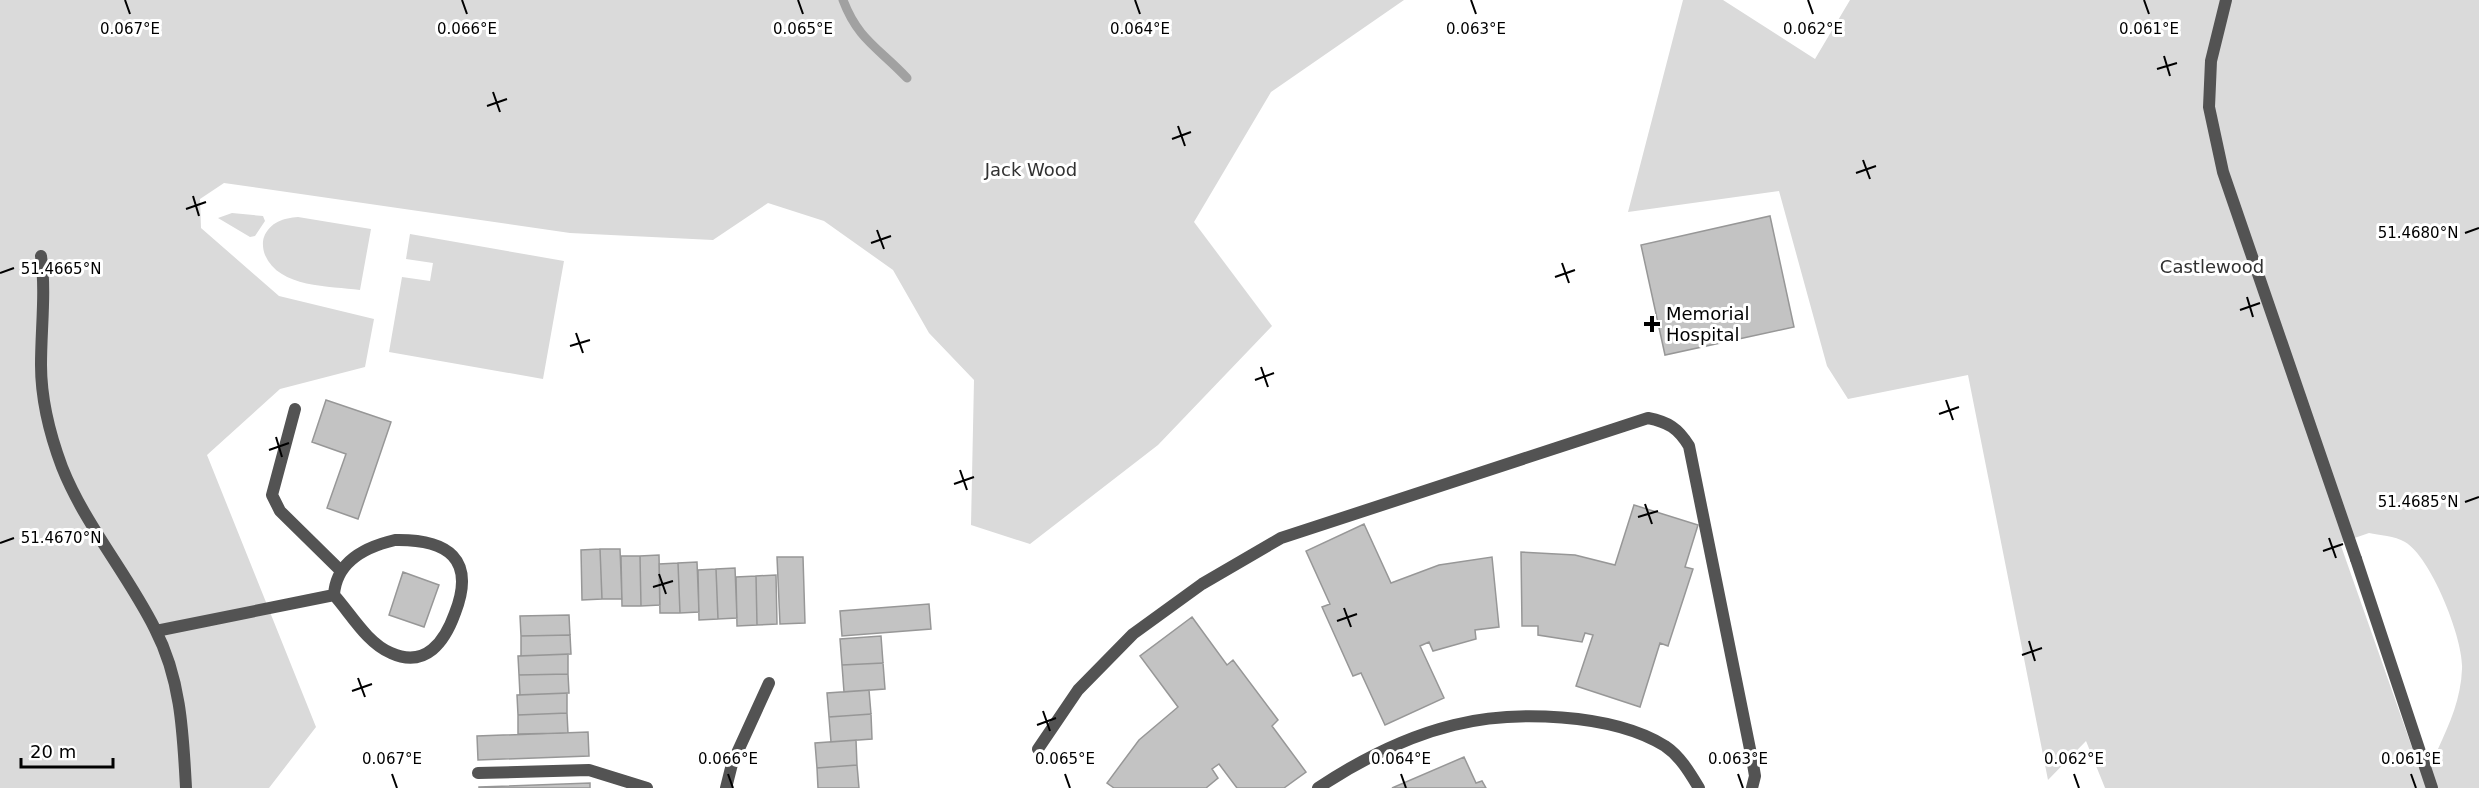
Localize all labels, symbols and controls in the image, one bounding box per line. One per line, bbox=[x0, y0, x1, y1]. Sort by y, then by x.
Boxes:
text: 0.067°E bbox=[100, 20, 160, 38]
text: 0.066°E bbox=[437, 20, 497, 38]
text: 0.065°E bbox=[773, 20, 833, 38]
text: 0.064°E bbox=[1110, 20, 1170, 38]
text: 0.063°E bbox=[1446, 20, 1506, 38]
text: 0.062°E bbox=[1783, 20, 1843, 38]
text: 0.061°E bbox=[2119, 20, 2179, 38]
park label: Jack Wood bbox=[984, 159, 1077, 180]
text: 51.4680°N bbox=[2378, 224, 2458, 242]
park label: Castlewood bbox=[2160, 256, 2264, 277]
text: 51.4665°N bbox=[21, 260, 101, 278]
place label: Memorial Hospital bbox=[1666, 303, 1750, 345]
marker: Memorial Hospital bbox=[1643, 315, 1661, 333]
text: 51.4685°N bbox=[2378, 493, 2458, 511]
text: 51.4670°N bbox=[21, 529, 101, 547]
scale bar bbox=[21, 731, 112, 769]
text: 20 m bbox=[30, 741, 76, 762]
text: 0.067°E bbox=[362, 750, 422, 768]
text: 0.066°E bbox=[698, 750, 758, 768]
text: 0.065°E bbox=[1035, 750, 1095, 768]
text: 0.064°E bbox=[1371, 750, 1431, 768]
text: 0.063°E bbox=[1708, 750, 1768, 768]
text: 0.062°E bbox=[2044, 750, 2104, 768]
text: 0.061°E bbox=[2381, 750, 2441, 768]

